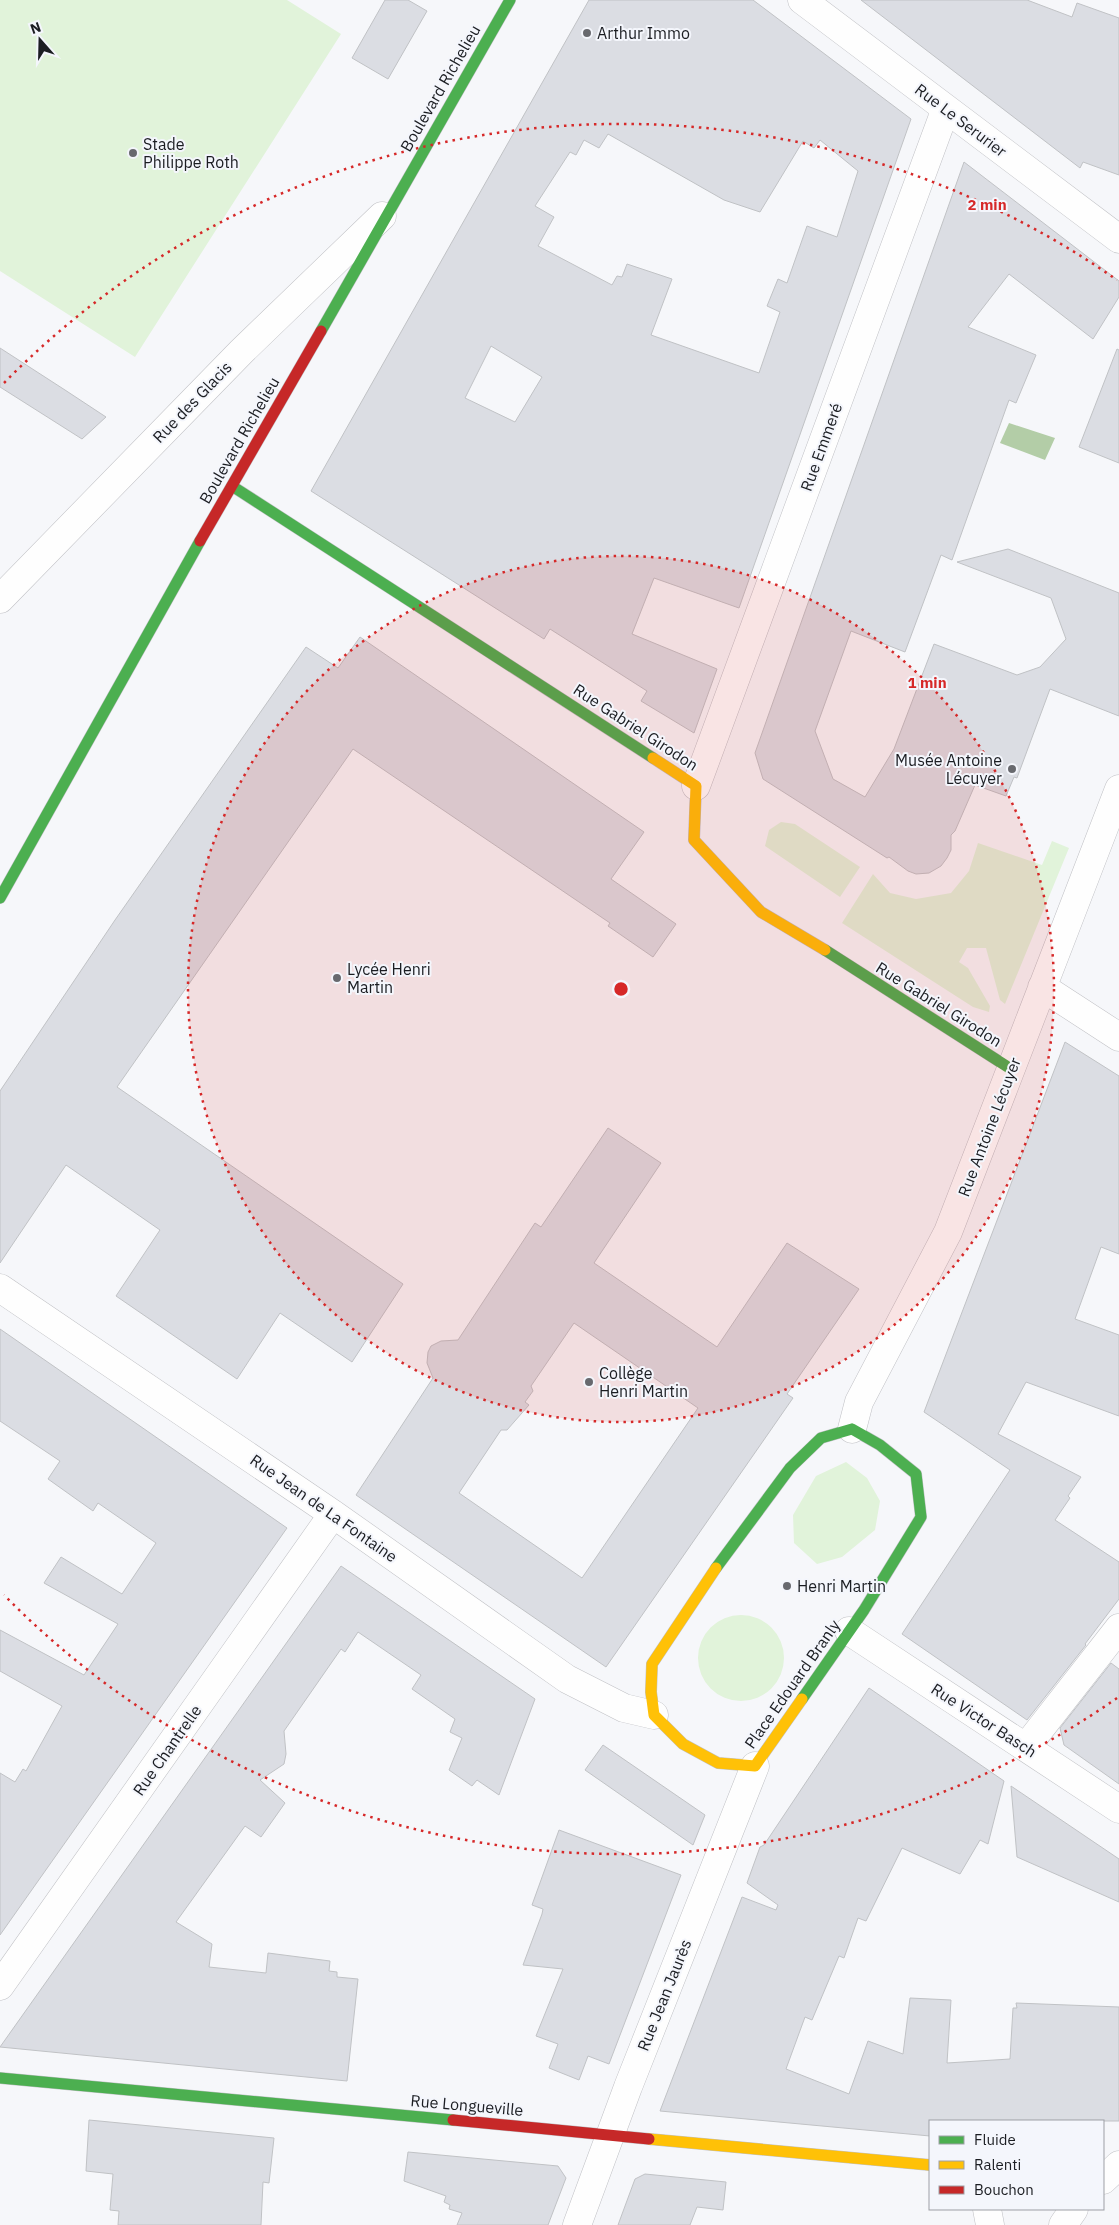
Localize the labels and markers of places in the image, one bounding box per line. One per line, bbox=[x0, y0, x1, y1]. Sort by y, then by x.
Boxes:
place label: Arthur Immo bbox=[597, 23, 690, 43]
marker: Arthur Immo bbox=[581, 27, 593, 39]
place label: Stade Philippe Roth bbox=[143, 134, 239, 172]
marker: Stade Philippe Roth bbox=[127, 147, 139, 159]
place label: Musée Antoine Lécuyer bbox=[895, 750, 1002, 788]
marker: Musée Antoine Lécuyer bbox=[1006, 763, 1018, 775]
place label: Lycée Henri Martin bbox=[347, 959, 431, 997]
marker: Lycée Henri Martin bbox=[331, 972, 343, 984]
centre of rings bbox=[612, 980, 630, 998]
place label: Collège Henri Martin bbox=[599, 1363, 688, 1401]
marker: Collège Henri Martin bbox=[583, 1376, 595, 1388]
place label: Henri Martin bbox=[797, 1576, 886, 1596]
marker: Henri Martin bbox=[781, 1580, 793, 1592]

